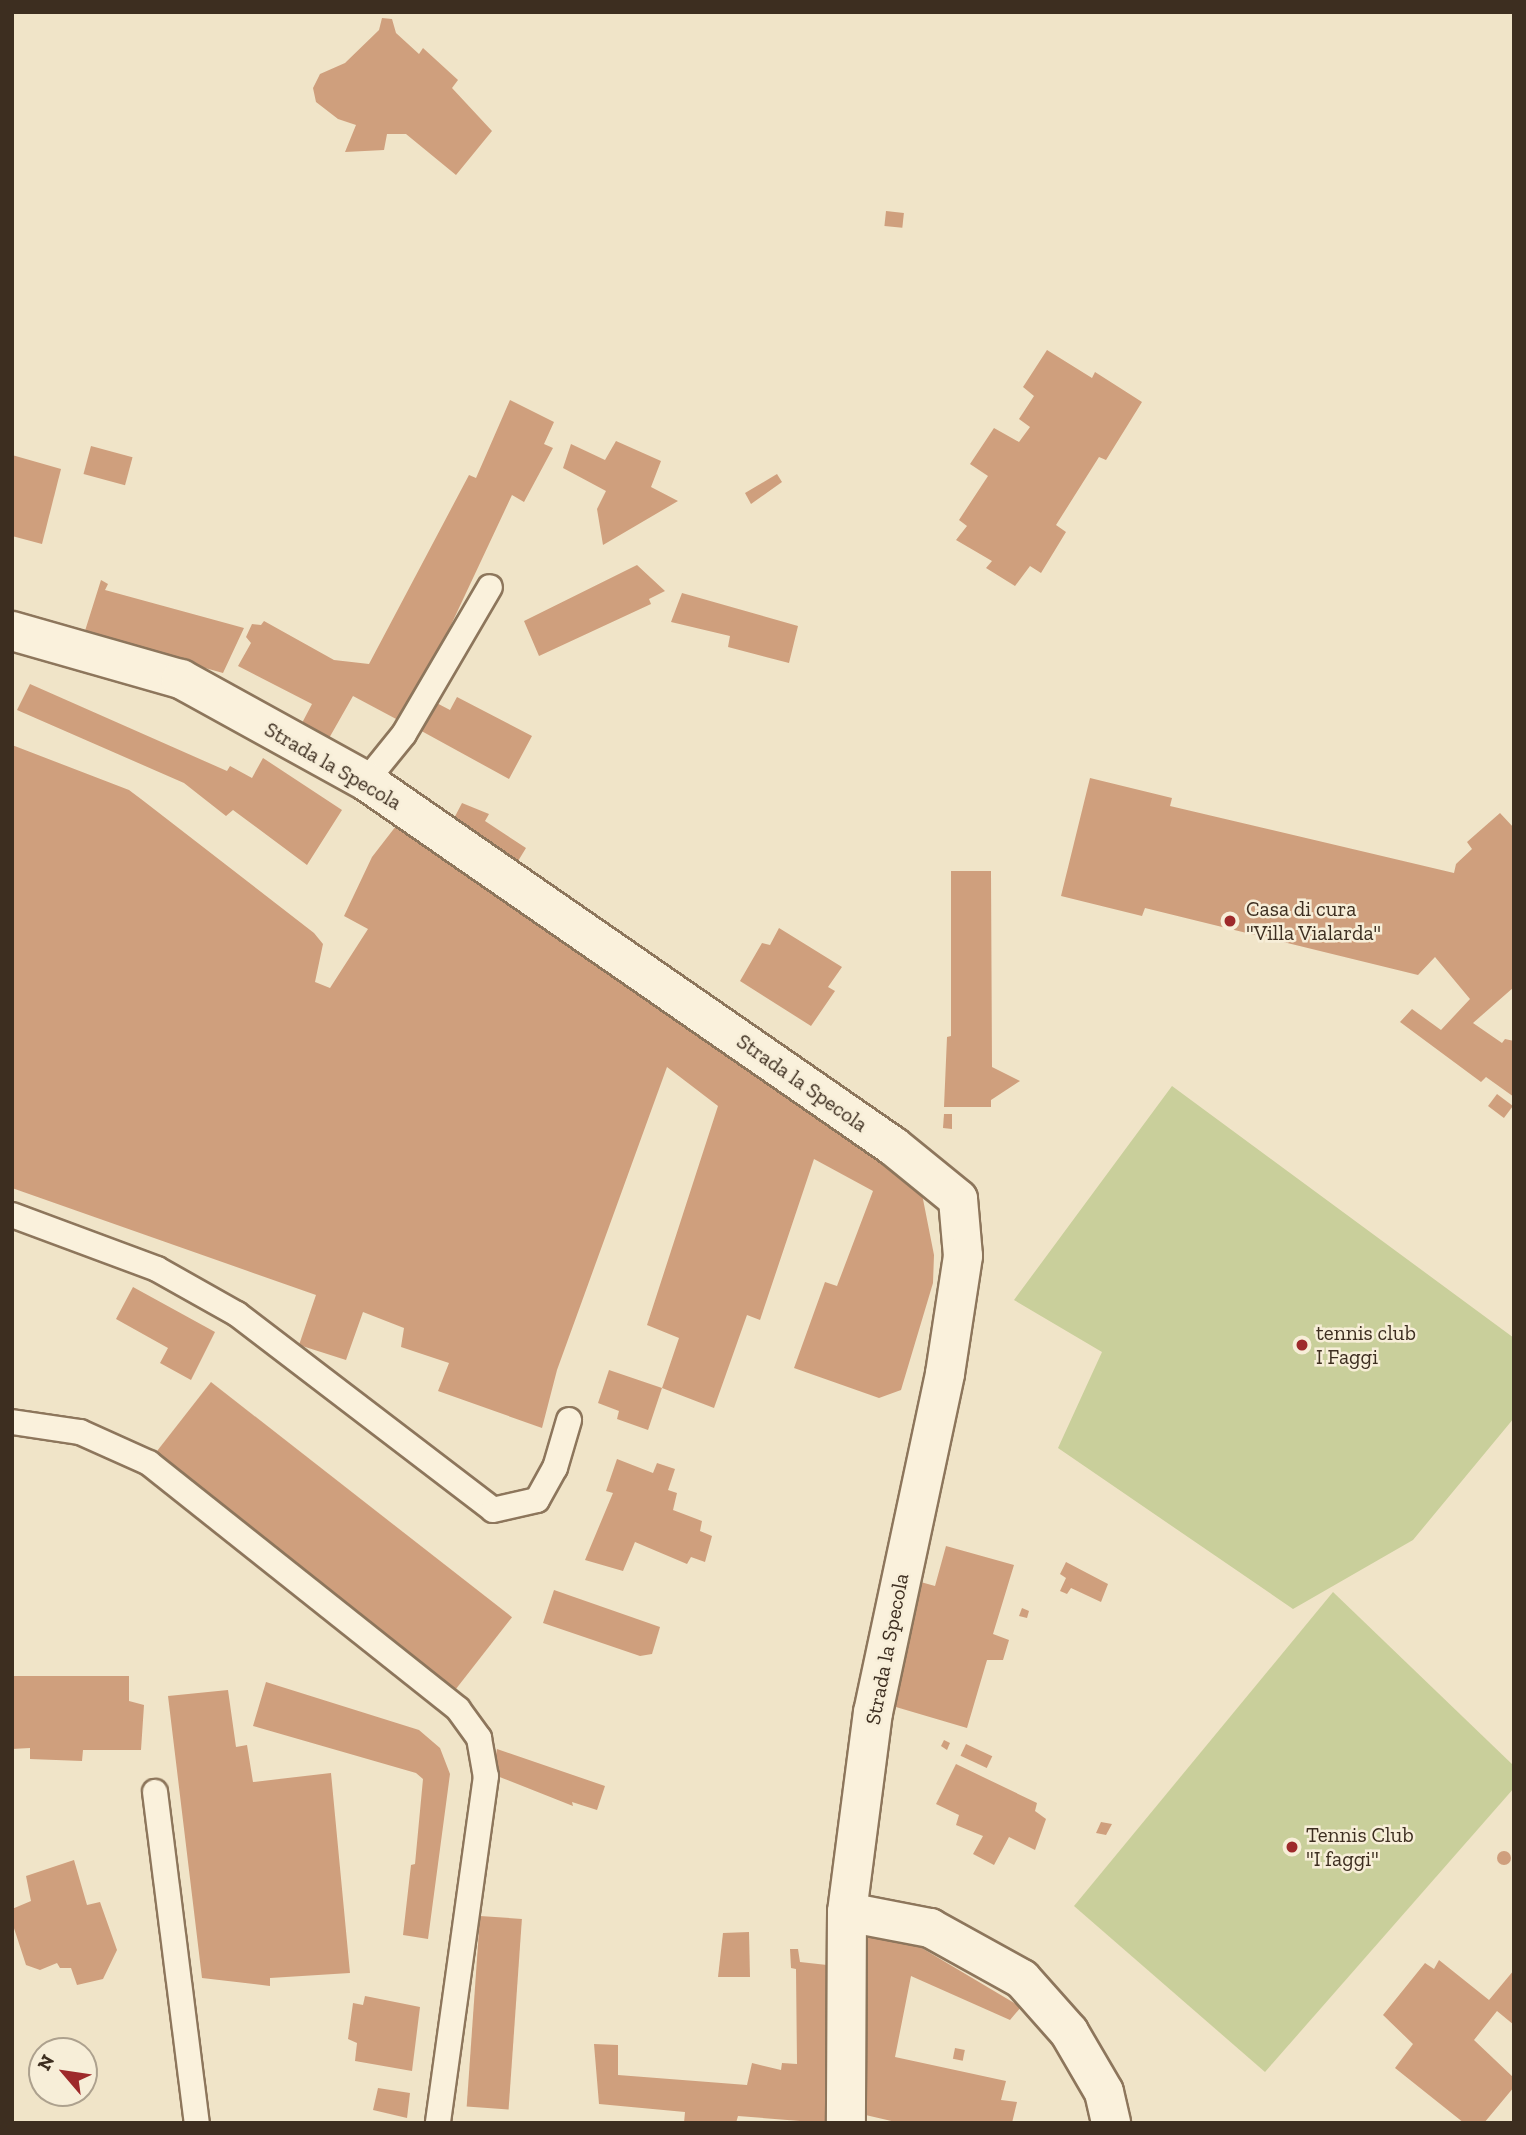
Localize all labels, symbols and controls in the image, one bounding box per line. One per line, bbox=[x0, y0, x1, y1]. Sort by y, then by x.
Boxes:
street label: Strada la Specola bbox=[260, 717, 406, 815]
place label: Casa di cura "Villa Vialarda" bbox=[1246, 896, 1382, 946]
marker: Casa di cura "Villa Vialarda" bbox=[1220, 911, 1240, 931]
street label: Strada la Specola bbox=[732, 1029, 872, 1137]
place label: tennis club I Faggi bbox=[1316, 1320, 1416, 1370]
marker: tennis club I Faggi bbox=[1294, 1337, 1310, 1353]
street label: Strada la Specola bbox=[860, 1571, 914, 1727]
place label: Tennis Club "I faggi" bbox=[1306, 1822, 1414, 1872]
marker: Tennis Club "I faggi" bbox=[1284, 1839, 1300, 1855]
north arrow bbox=[28, 2037, 98, 2107]
text: N bbox=[32, 2051, 60, 2074]

